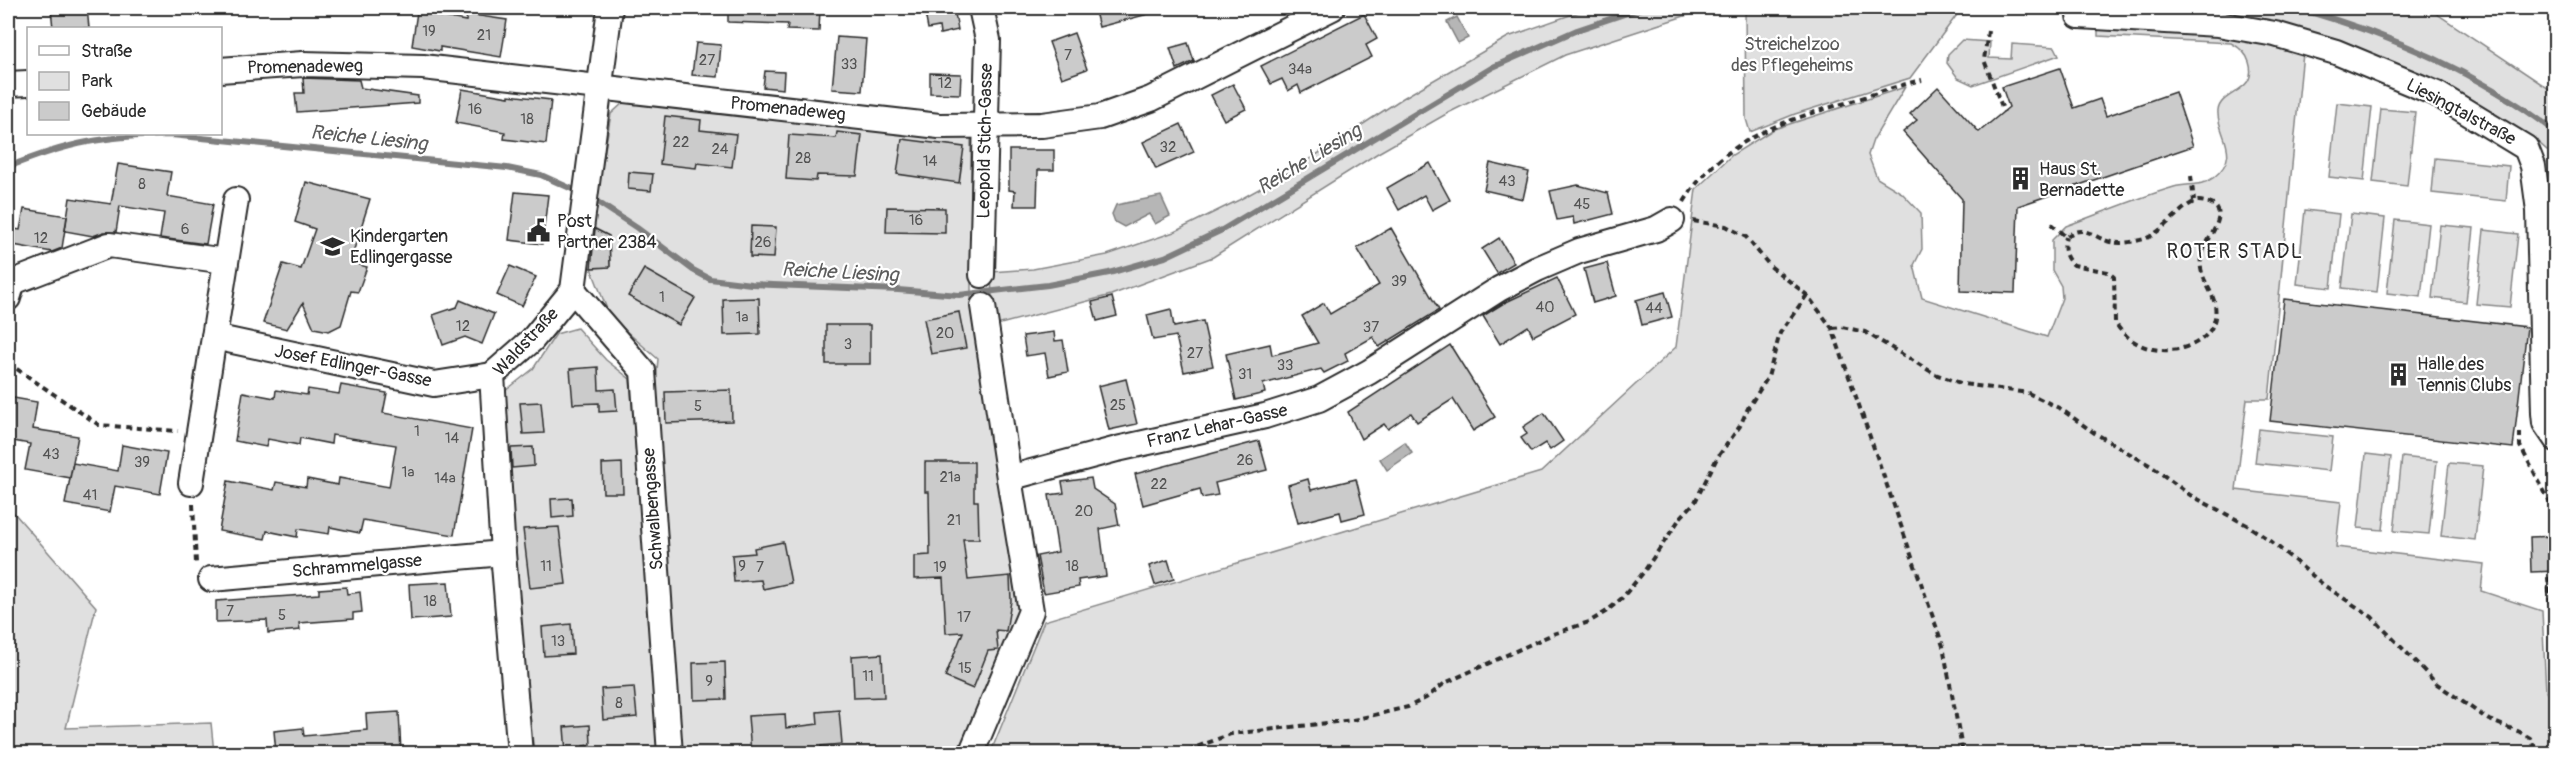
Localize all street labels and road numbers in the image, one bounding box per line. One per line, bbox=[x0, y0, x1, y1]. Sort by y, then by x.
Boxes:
street label: Promenadeweg bbox=[247, 54, 363, 80]
street label: Leopold Stich-Gasse bbox=[972, 63, 998, 219]
street label: Liesingtalstraße bbox=[2402, 73, 2520, 151]
street label: Promenadeweg bbox=[729, 92, 847, 126]
street label: Waldstraße bbox=[488, 303, 564, 381]
street label: Josef Edlinger-Gasse bbox=[273, 340, 434, 393]
street label: Franz Lehar-Gasse bbox=[1144, 399, 1290, 453]
street label: Schwalbengasse bbox=[637, 447, 669, 571]
street label: Schrammelgasse bbox=[291, 549, 423, 583]

